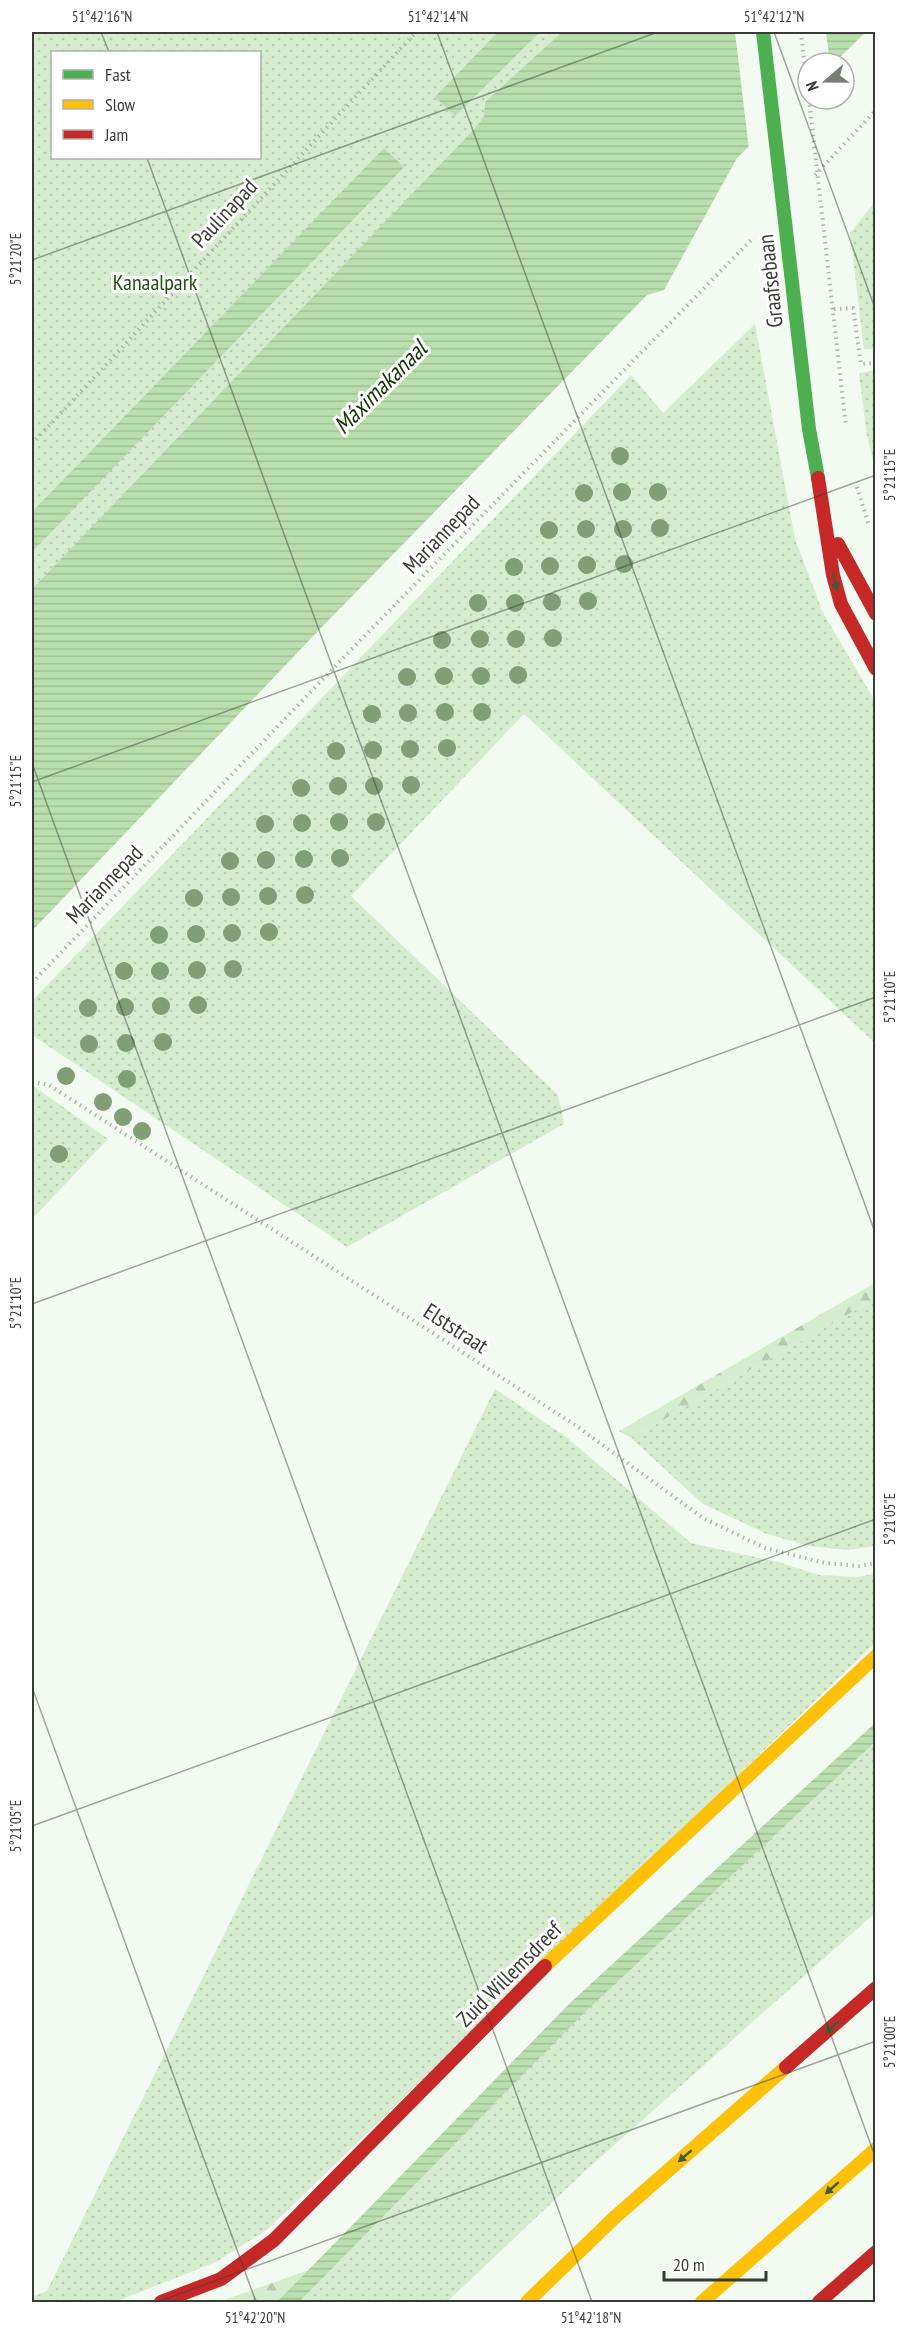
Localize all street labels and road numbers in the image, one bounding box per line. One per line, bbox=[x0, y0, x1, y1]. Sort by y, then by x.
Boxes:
street label: Paulinapad bbox=[185, 173, 263, 253]
street label: Graafsebaan bbox=[751, 233, 789, 329]
street label: Mariannepad bbox=[397, 489, 485, 579]
street label: Mariannepad bbox=[60, 839, 148, 929]
street label: Elststraat bbox=[419, 1297, 493, 1359]
street label: Zuid Willemsdreef bbox=[451, 1915, 568, 2032]

